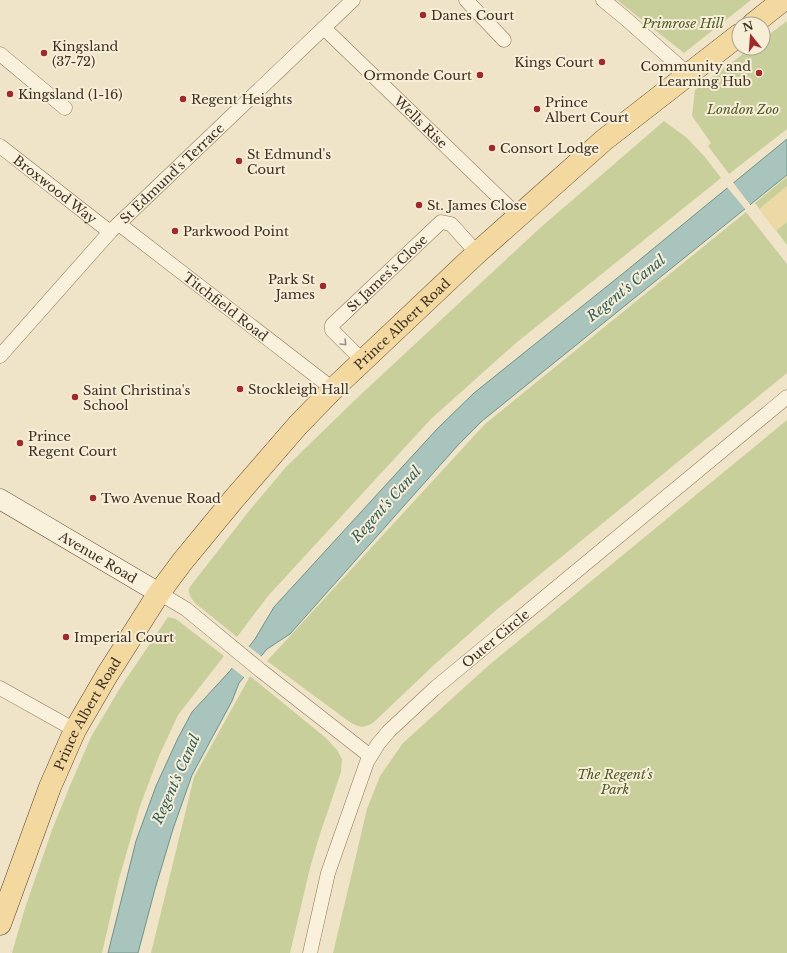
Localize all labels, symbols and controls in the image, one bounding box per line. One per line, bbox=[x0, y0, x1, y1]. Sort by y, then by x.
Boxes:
place label: Danes Court bbox=[431, 7, 514, 24]
marker: Danes Court bbox=[418, 10, 428, 20]
park label: Primrose Hill bbox=[641, 15, 725, 32]
north arrow bbox=[731, 16, 771, 56]
text: N bbox=[741, 18, 756, 35]
place label: Kingsland (37-72) bbox=[52, 38, 119, 70]
marker: Kingsland (37-72) bbox=[39, 48, 49, 58]
place label: Kings Court bbox=[514, 54, 594, 71]
marker: Kings Court bbox=[597, 57, 607, 67]
place label: Community and Learning Hub bbox=[641, 58, 751, 90]
place label: Ormonde Court bbox=[363, 67, 472, 84]
marker: Community and Learning Hub bbox=[754, 68, 764, 78]
marker: Ormonde Court bbox=[475, 70, 485, 80]
place label: Kingsland (1-16) bbox=[18, 86, 123, 103]
marker: Kingsland (1-16) bbox=[5, 89, 15, 99]
place label: Regent Heights bbox=[191, 91, 293, 108]
street label: Wells Rise bbox=[390, 92, 451, 152]
marker: Regent Heights bbox=[178, 94, 188, 104]
place label: Prince Albert Court bbox=[544, 94, 629, 126]
park label: London Zoo bbox=[706, 101, 779, 118]
marker: Prince Albert Court bbox=[532, 104, 542, 114]
street label: St Edmund's Terrace bbox=[116, 120, 228, 227]
place label: Consort Lodge bbox=[500, 140, 599, 157]
marker: Consort Lodge bbox=[487, 143, 497, 153]
place label: St Edmund's Court bbox=[247, 146, 331, 178]
street label: Broxwood Way bbox=[10, 152, 101, 228]
marker: St Edmund's Court bbox=[234, 156, 244, 166]
place label: St. James Close bbox=[427, 197, 527, 214]
marker: St. James Close bbox=[414, 200, 424, 210]
place label: Parkwood Point bbox=[183, 223, 289, 240]
marker: Parkwood Point bbox=[170, 226, 180, 236]
street label: St James's Close bbox=[343, 231, 431, 316]
water label: Regent's Canal bbox=[582, 250, 669, 326]
street label: Titchfield Road bbox=[180, 269, 272, 345]
place label: Park St James bbox=[268, 271, 315, 303]
street label: Prince Albert Road bbox=[351, 275, 454, 374]
marker: Park St James bbox=[318, 281, 328, 291]
one-way arrow bbox=[339, 338, 347, 346]
place label: Stockleigh Hall bbox=[248, 381, 349, 398]
place label: Saint Christina's School bbox=[83, 382, 190, 414]
marker: Stockleigh Hall bbox=[235, 384, 245, 394]
marker: Saint Christina's School bbox=[70, 392, 80, 402]
place label: Prince Regent Court bbox=[28, 428, 117, 460]
marker: Prince Regent Court bbox=[15, 438, 25, 448]
water label: Regent's Canal bbox=[347, 462, 425, 546]
place label: Two Avenue Road bbox=[101, 490, 221, 507]
marker: Two Avenue Road bbox=[88, 493, 98, 503]
street label: Avenue Road bbox=[55, 527, 140, 587]
street label: Outer Circle bbox=[458, 606, 533, 671]
place label: Imperial Court bbox=[74, 629, 174, 646]
marker: Imperial Court bbox=[61, 632, 71, 642]
street label: Prince Albert Road bbox=[50, 654, 125, 773]
water label: Regent's Canal bbox=[148, 731, 204, 827]
park label: The Regent's Park bbox=[577, 766, 653, 798]

